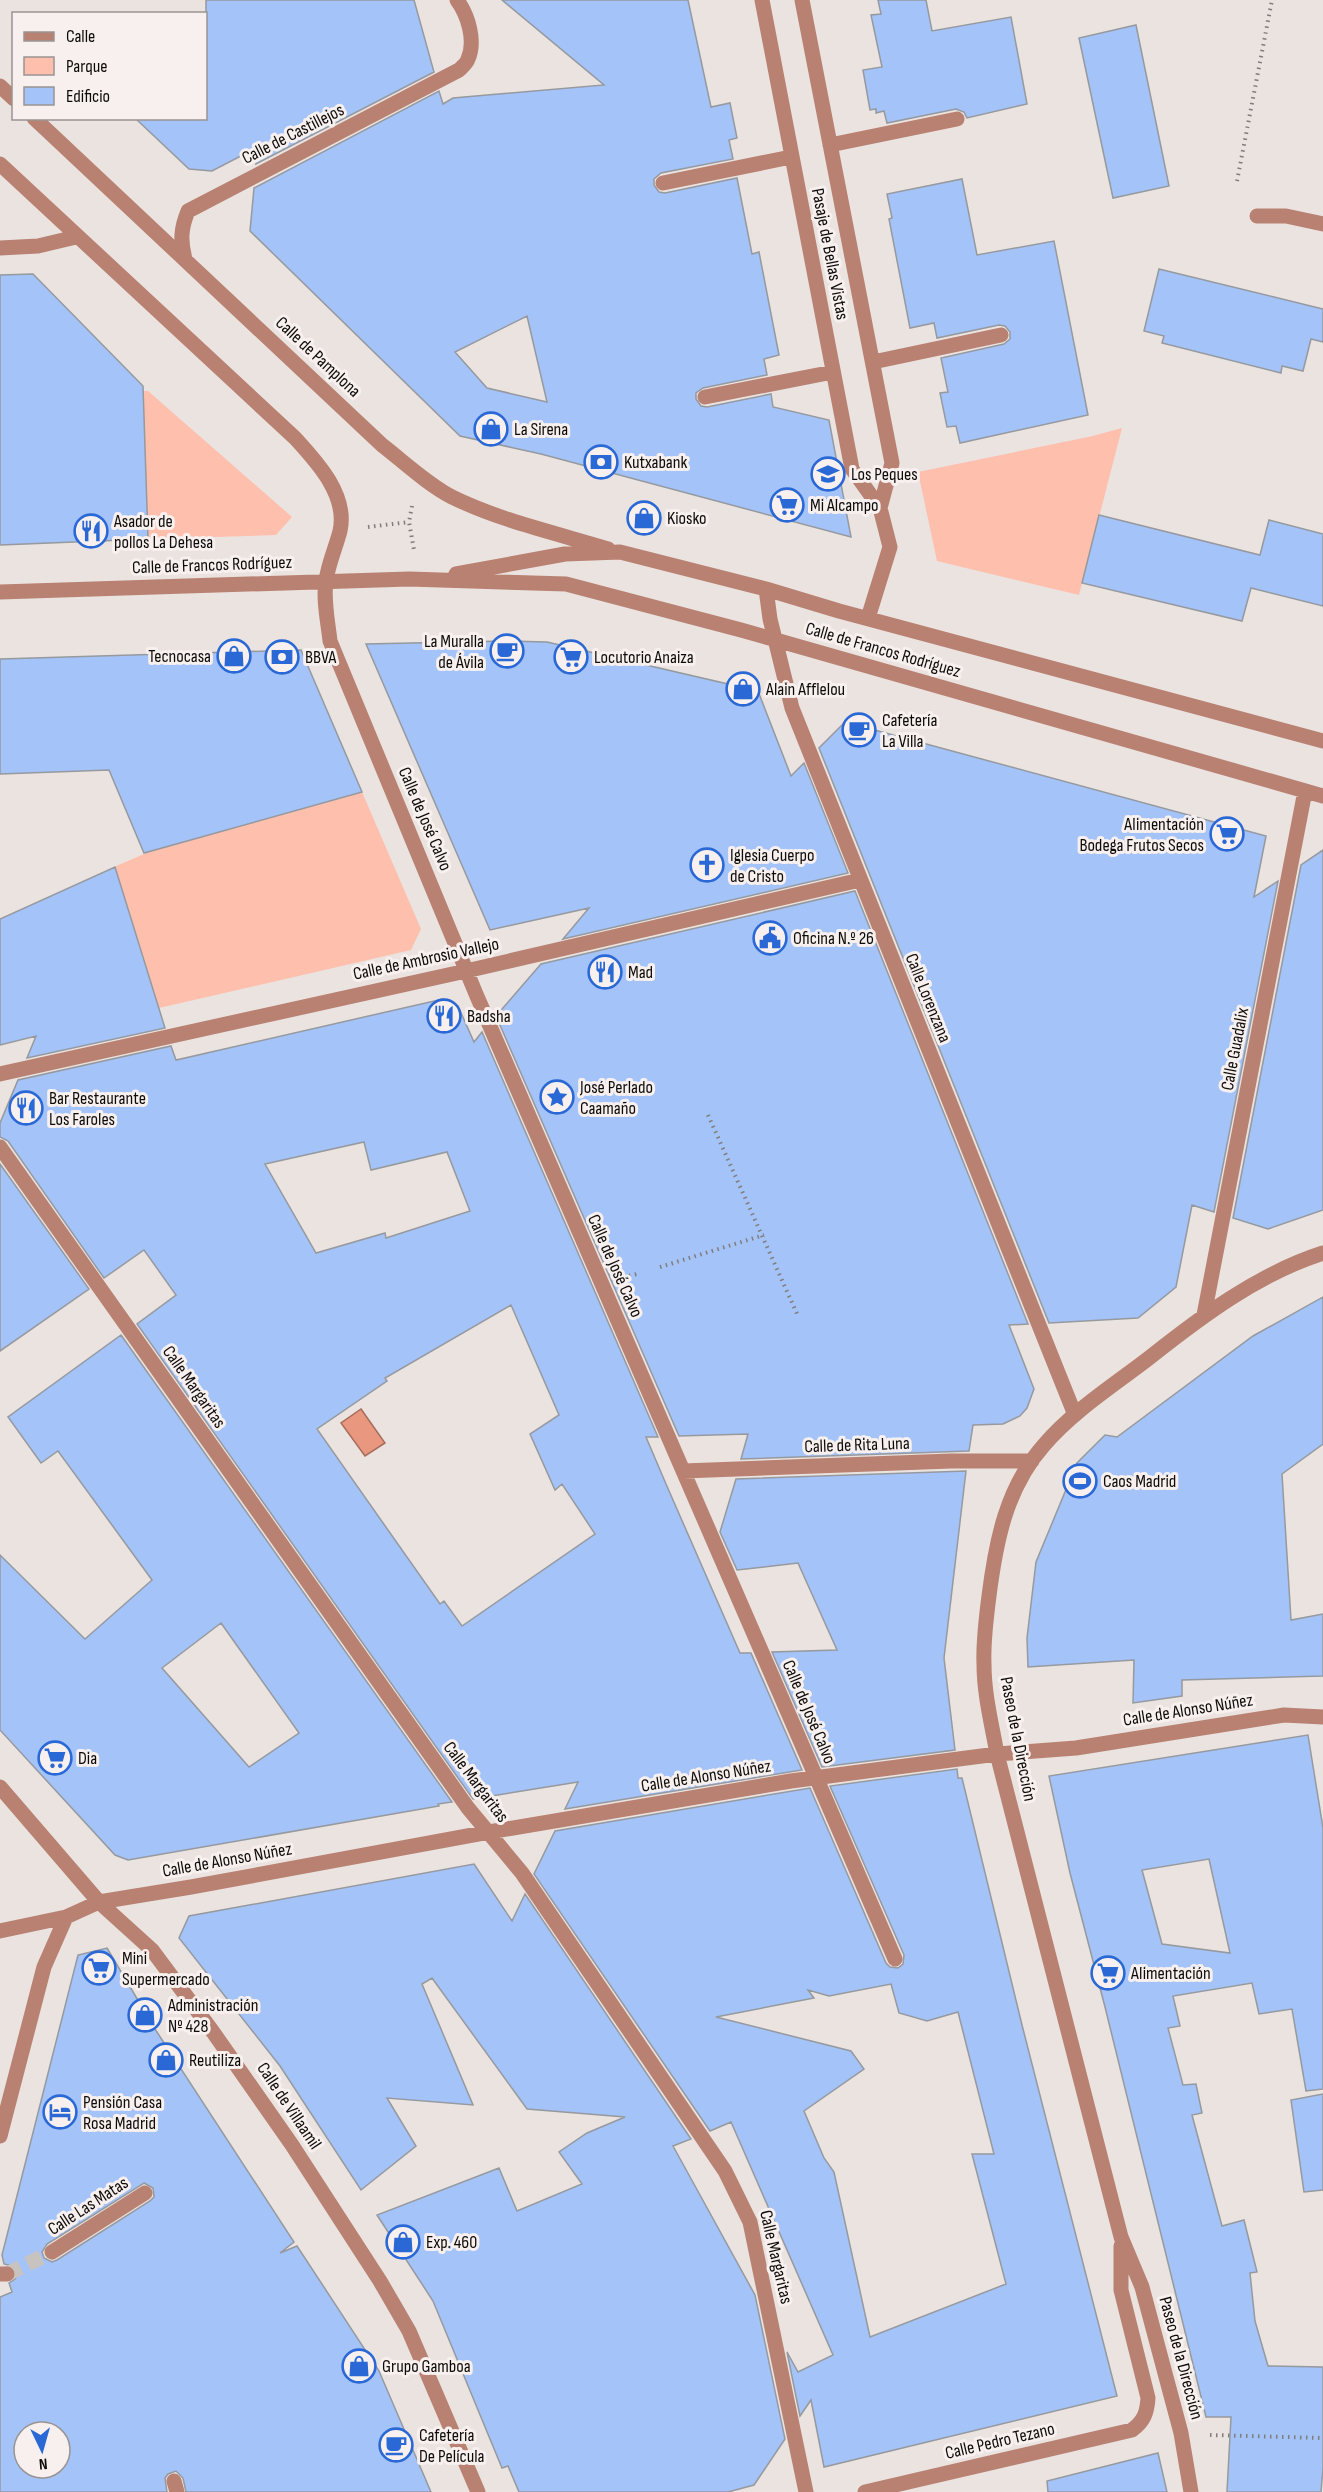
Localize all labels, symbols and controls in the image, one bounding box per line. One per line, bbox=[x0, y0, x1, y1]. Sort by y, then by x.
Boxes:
legend bbox=[12, 12, 207, 120]
text: Calle bbox=[66, 26, 95, 47]
text: Parque bbox=[66, 56, 107, 77]
text: Edificio bbox=[66, 86, 110, 107]
street label: Calle de Castillejos bbox=[239, 99, 347, 169]
street label: Pasaje de Bellas Vistas bbox=[807, 187, 853, 321]
street label: Calle de Pamplona bbox=[271, 312, 365, 402]
shop icon: La Sirena bbox=[473, 411, 509, 447]
place label: La Sirena bbox=[514, 419, 568, 440]
bank icon: Kutxabank bbox=[583, 444, 619, 480]
place label: Kutxabank bbox=[624, 452, 687, 473]
school or university icon: Los Peques bbox=[810, 456, 846, 492]
place label: Los Peques bbox=[851, 464, 918, 485]
supermarket icon: Mi Alcampo bbox=[769, 487, 805, 523]
place label: Mi Alcampo bbox=[810, 495, 879, 516]
shop icon: Kiosko bbox=[626, 500, 662, 536]
place label: Kiosko bbox=[667, 508, 707, 529]
place label: Asador de pollos La Dehesa bbox=[113, 511, 213, 553]
restaurant icon: Asador de pollos La Dehesa bbox=[73, 513, 109, 549]
street label: Calle de Francos Rodríguez bbox=[132, 552, 293, 578]
street label: Calle de Francos Rodríguez bbox=[803, 618, 963, 682]
place label: La Muralla de Ávila bbox=[424, 631, 484, 673]
cafe icon: La Muralla de Ávila bbox=[489, 633, 525, 669]
shop icon: Tecnocasa bbox=[216, 638, 252, 674]
bank icon: BBVA bbox=[264, 639, 300, 675]
supermarket icon: Locutorio Anaiza bbox=[553, 639, 589, 675]
place label: Tecnocasa bbox=[148, 646, 211, 667]
place label: BBVA bbox=[305, 647, 337, 668]
place label: Locutorio Anaiza bbox=[594, 647, 694, 668]
shop icon: Alain Afflelou bbox=[725, 671, 761, 707]
place label: Alain Afflelou bbox=[765, 679, 845, 700]
place label: Cafetería La Villa bbox=[882, 710, 937, 752]
cafe icon: Cafetería La Villa bbox=[841, 712, 877, 748]
street label: Calle de José Calvo bbox=[394, 764, 456, 874]
place label: Alimentación Bodega Frutos Secos bbox=[1079, 814, 1204, 856]
supermarket icon: Alimentación Bodega Frutos Secos bbox=[1209, 816, 1245, 852]
place label: Iglesia Cuerpo de Cristo bbox=[730, 845, 815, 887]
church icon: Iglesia Cuerpo de Cristo bbox=[689, 847, 725, 883]
public building icon: Oficina N.º 26 bbox=[752, 920, 788, 956]
place label: Oficina N.º 26 bbox=[793, 928, 874, 949]
street label: Calle de Ambrosio Vallejo bbox=[351, 933, 501, 985]
street label: Calle Lorenzana bbox=[901, 951, 955, 1046]
restaurant icon: Mad bbox=[587, 954, 623, 990]
place label: Mad bbox=[628, 962, 653, 983]
restaurant icon: Badsha bbox=[426, 998, 462, 1034]
place label: Badsha bbox=[467, 1006, 511, 1027]
street label: Calle Guadalix bbox=[1217, 1006, 1253, 1092]
place label: José Perlado Caamaño bbox=[579, 1077, 653, 1119]
place icon: José Perlado Caamaño bbox=[539, 1079, 575, 1115]
place label: Bar Restaurante Los Faroles bbox=[49, 1088, 146, 1130]
restaurant icon: Bar Restaurante Los Faroles bbox=[8, 1090, 44, 1126]
street label: Calle de José Calvo bbox=[583, 1211, 647, 1321]
street label: Calle Margaritas bbox=[158, 1342, 230, 1432]
street label: Calle de Rita Luna bbox=[804, 1433, 910, 1457]
sports icon: Caos Madrid bbox=[1062, 1463, 1098, 1499]
place label: Caos Madrid bbox=[1103, 1471, 1176, 1492]
street label: Calle de José Calvo bbox=[778, 1657, 840, 1767]
street label: Paseo de la Dirección bbox=[996, 1675, 1040, 1803]
street label: Calle de Alonso Núñez bbox=[1122, 1689, 1255, 1731]
street label: Calle Margaritas bbox=[439, 1737, 513, 1827]
supermarket icon: Dia bbox=[37, 1740, 73, 1776]
place label: Dia bbox=[78, 1748, 97, 1769]
street label: Calle de Alonso Núñez bbox=[640, 1755, 773, 1797]
street label: Calle de Alonso Núñez bbox=[161, 1838, 294, 1882]
place label: Mini Supermercado bbox=[122, 1948, 210, 1990]
supermarket icon: Mini Supermercado bbox=[81, 1950, 117, 1986]
supermarket icon: Alimentación bbox=[1090, 1955, 1126, 1991]
place label: Alimentación bbox=[1130, 1963, 1211, 1984]
place label: Administración Nº 428 bbox=[167, 1995, 258, 2037]
shop icon: Administración Nº 428 bbox=[127, 1997, 163, 2033]
shop icon: Reutiliza bbox=[148, 2042, 184, 2078]
place label: Reutiliza bbox=[189, 2050, 241, 2071]
street label: Calle de Villaamil bbox=[252, 2059, 326, 2153]
place label: Pensión Casa Rosa Madrid bbox=[83, 2092, 162, 2134]
hotel icon: Pensión Casa Rosa Madrid bbox=[42, 2094, 78, 2130]
street label: Calle Las Matas bbox=[44, 2172, 132, 2240]
street label: Calle Margaritas bbox=[755, 2208, 797, 2306]
shop icon: Exp. 460 bbox=[385, 2224, 421, 2260]
place label: Exp. 460 bbox=[426, 2232, 477, 2253]
street label: Paseo de la Dirección bbox=[1155, 2294, 1207, 2422]
shop icon: Grupo Gamboa bbox=[341, 2348, 377, 2384]
place label: Grupo Gamboa bbox=[382, 2356, 471, 2377]
street label: Calle Pedro Tezano bbox=[943, 2418, 1057, 2464]
north arrow bbox=[12, 2420, 72, 2480]
place label: Cafetería De Película bbox=[419, 2425, 485, 2467]
cafe icon: Cafetería De Película bbox=[378, 2427, 414, 2463]
text: N bbox=[38, 2454, 48, 2473]

